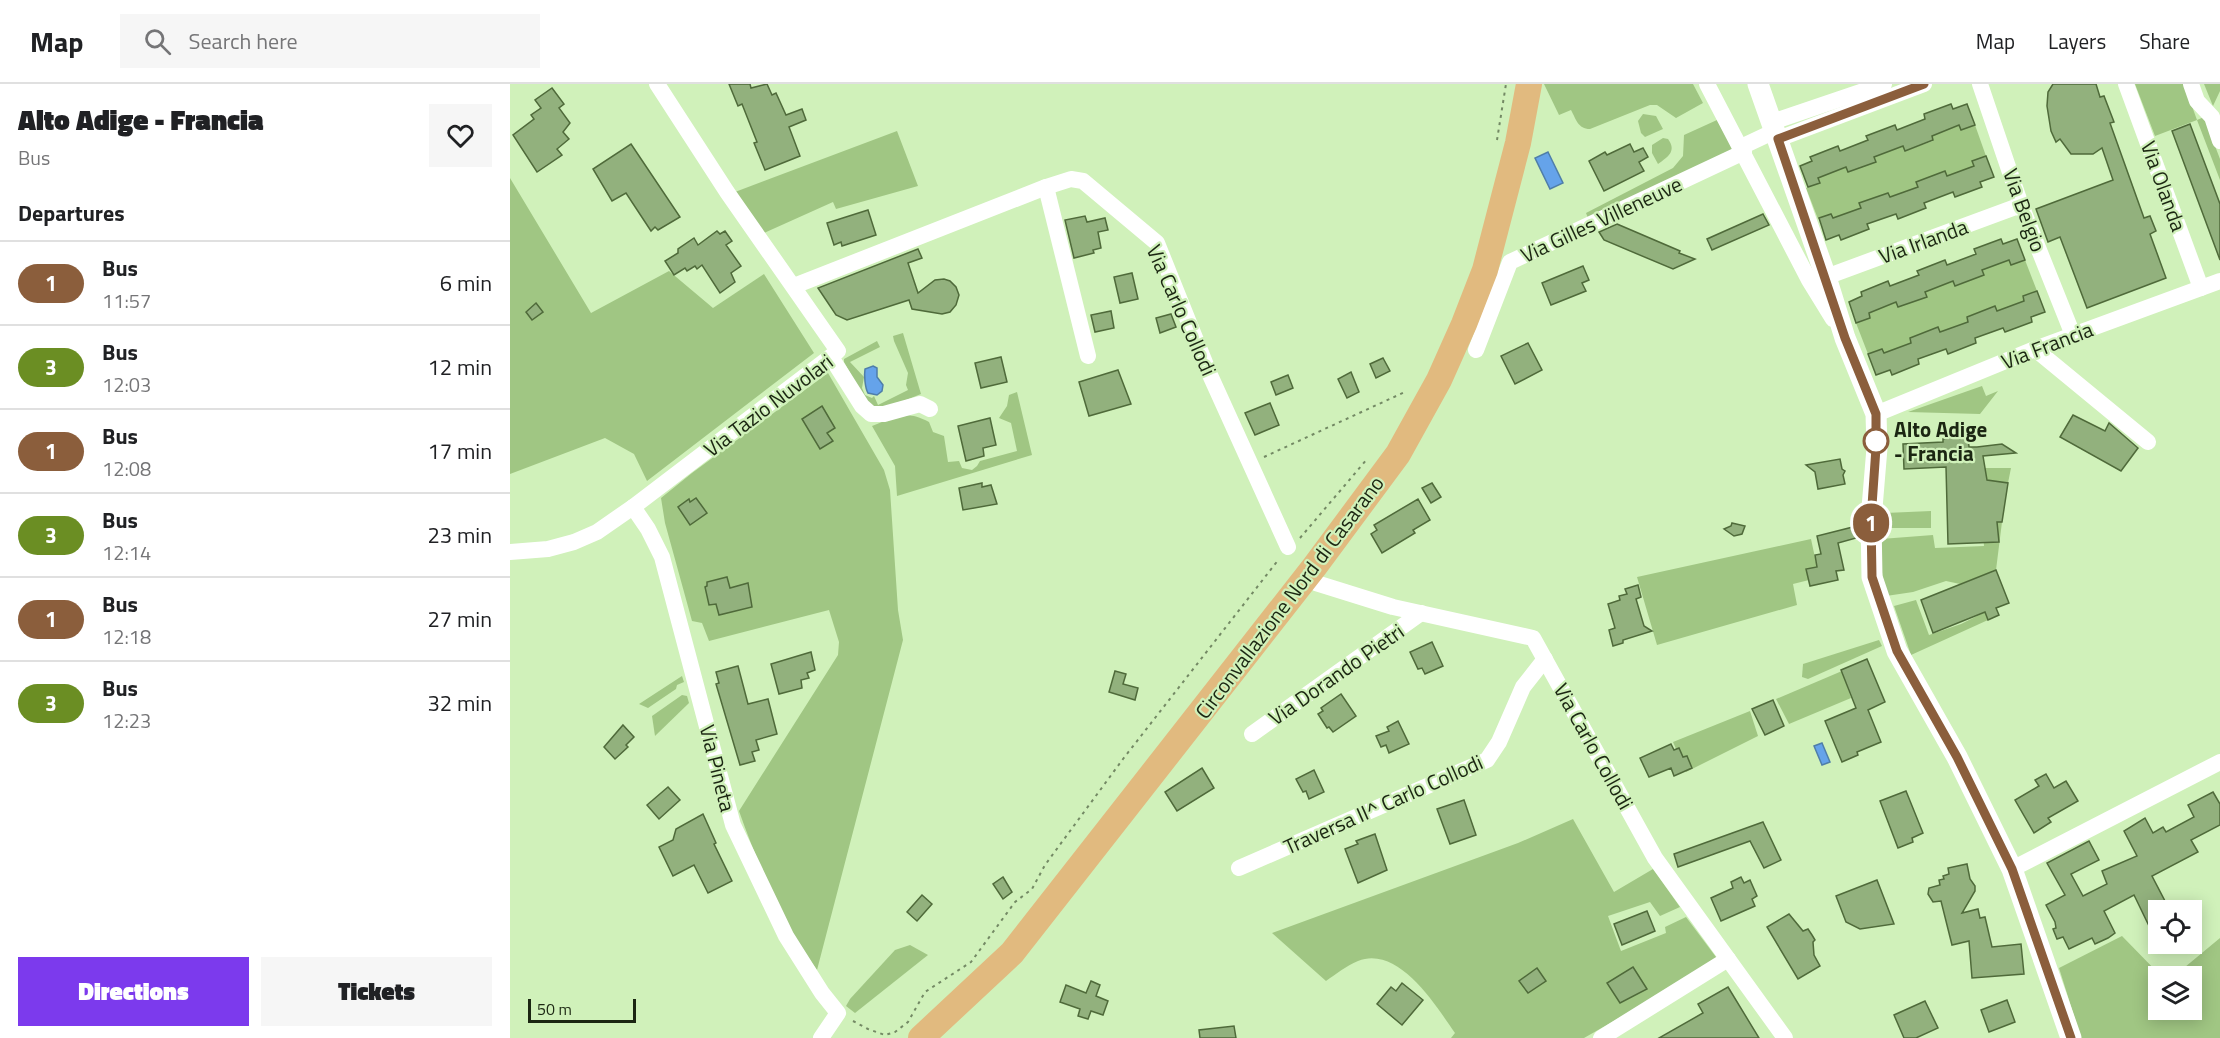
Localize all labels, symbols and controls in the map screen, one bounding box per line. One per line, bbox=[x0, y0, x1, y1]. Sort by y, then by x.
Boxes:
search box bbox=[120, 14, 540, 68]
text: Map bbox=[30, 20, 84, 63]
text: Search here bbox=[189, 24, 298, 58]
icon: search bbox=[141, 25, 174, 58]
text: Map bbox=[1976, 25, 2015, 57]
text: Layers bbox=[2048, 25, 2106, 57]
text: Share bbox=[2139, 25, 2190, 57]
text: Alto Adige - Francia bbox=[18, 98, 264, 141]
button: heart bbox=[429, 104, 492, 167]
street label: Via Olanda bbox=[2133, 136, 2195, 236]
text: Bus bbox=[18, 142, 50, 173]
street label: Via Belgio bbox=[1995, 164, 2055, 256]
street label: Via Gilles Villeneuve bbox=[1515, 168, 1687, 270]
text: Departures bbox=[18, 196, 125, 230]
street label: Via Irlanda bbox=[1874, 210, 1972, 272]
street label: Via Carlo Collodi bbox=[1139, 239, 1225, 381]
text: Bus bbox=[102, 251, 138, 285]
text: 6 min bbox=[440, 266, 492, 300]
text: 1 bbox=[45, 267, 57, 299]
text: 11:57 bbox=[102, 285, 151, 316]
street label: Via Francia bbox=[1996, 313, 2098, 377]
text: Bus bbox=[102, 335, 138, 369]
street label: Via Tazio Nuvolari bbox=[696, 346, 840, 464]
text: 12 min bbox=[427, 350, 492, 384]
text: 3 bbox=[45, 351, 57, 383]
text: 12:03 bbox=[102, 369, 151, 400]
place label: Alto Adige - Francia bbox=[1894, 413, 1987, 469]
text: Bus bbox=[102, 419, 138, 453]
marker: Alto Adige - Francia bbox=[1863, 428, 1889, 454]
text: 17 min bbox=[427, 434, 492, 468]
text: 1 bbox=[45, 435, 57, 467]
text: 12:08 bbox=[102, 453, 151, 484]
street label: Circonvallazione Nord di Casarano bbox=[1187, 469, 1391, 725]
text: Bus bbox=[102, 503, 138, 537]
line badge: 1 bbox=[1852, 504, 1890, 542]
text: 1 bbox=[1865, 507, 1877, 539]
text: 23 min bbox=[427, 518, 492, 552]
text: 3 bbox=[45, 519, 57, 551]
text: 12:14 bbox=[102, 537, 151, 568]
text: Bus bbox=[102, 587, 138, 621]
text: 27 min bbox=[427, 602, 492, 636]
text: 1 bbox=[45, 603, 57, 635]
street label: Via Dorando Pietri bbox=[1262, 615, 1410, 733]
text: 12:18 bbox=[102, 621, 151, 652]
text: Bus bbox=[102, 671, 138, 705]
street label: Via Carlo Collodi bbox=[1546, 677, 1642, 815]
text: 32 min bbox=[427, 686, 492, 720]
text: 3 bbox=[45, 687, 57, 719]
text: 12:23 bbox=[102, 705, 151, 736]
street label: Via Pineta bbox=[692, 721, 744, 815]
street label: Traversa II^ Carlo Collodi bbox=[1278, 746, 1488, 862]
map controls bbox=[2148, 900, 2202, 1020]
button: locate bbox=[2148, 900, 2202, 954]
button: Directions bbox=[18, 957, 249, 1026]
button: Tickets bbox=[261, 957, 492, 1026]
button: layers bbox=[2148, 966, 2202, 1020]
scale bar bbox=[528, 996, 636, 1024]
text: 50 m bbox=[537, 997, 572, 1021]

